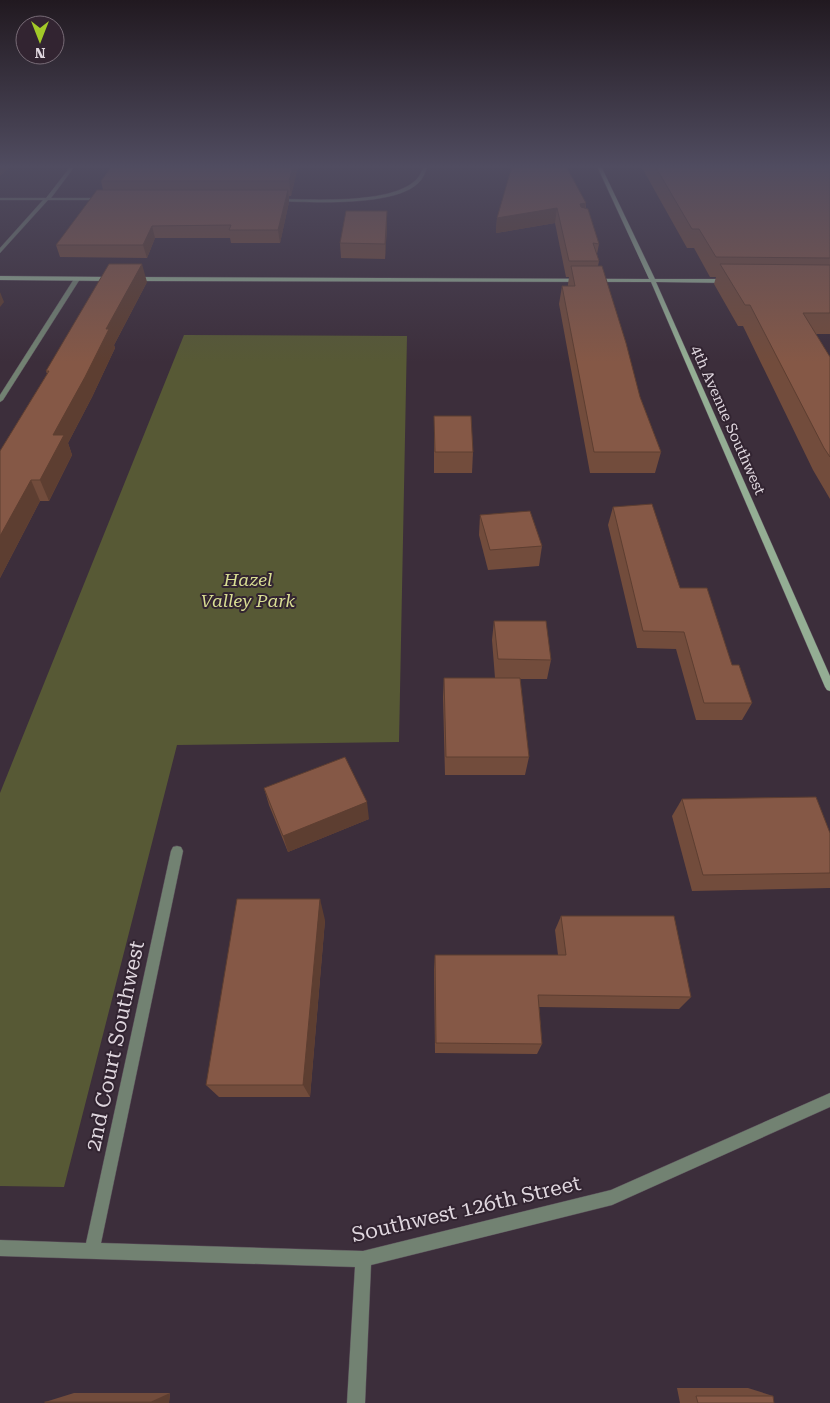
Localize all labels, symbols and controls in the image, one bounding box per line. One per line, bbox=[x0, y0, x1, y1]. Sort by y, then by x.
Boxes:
north arrow bbox=[15, 15, 65, 65]
text: N bbox=[34, 45, 45, 61]
street label: 4th Avenue Southwest bbox=[687, 343, 769, 498]
park label: Hazel Valley Park bbox=[201, 569, 295, 611]
street label: 2nd Court Southwest bbox=[81, 939, 149, 1153]
street label: Southwest 126th Street bbox=[349, 1171, 583, 1247]

